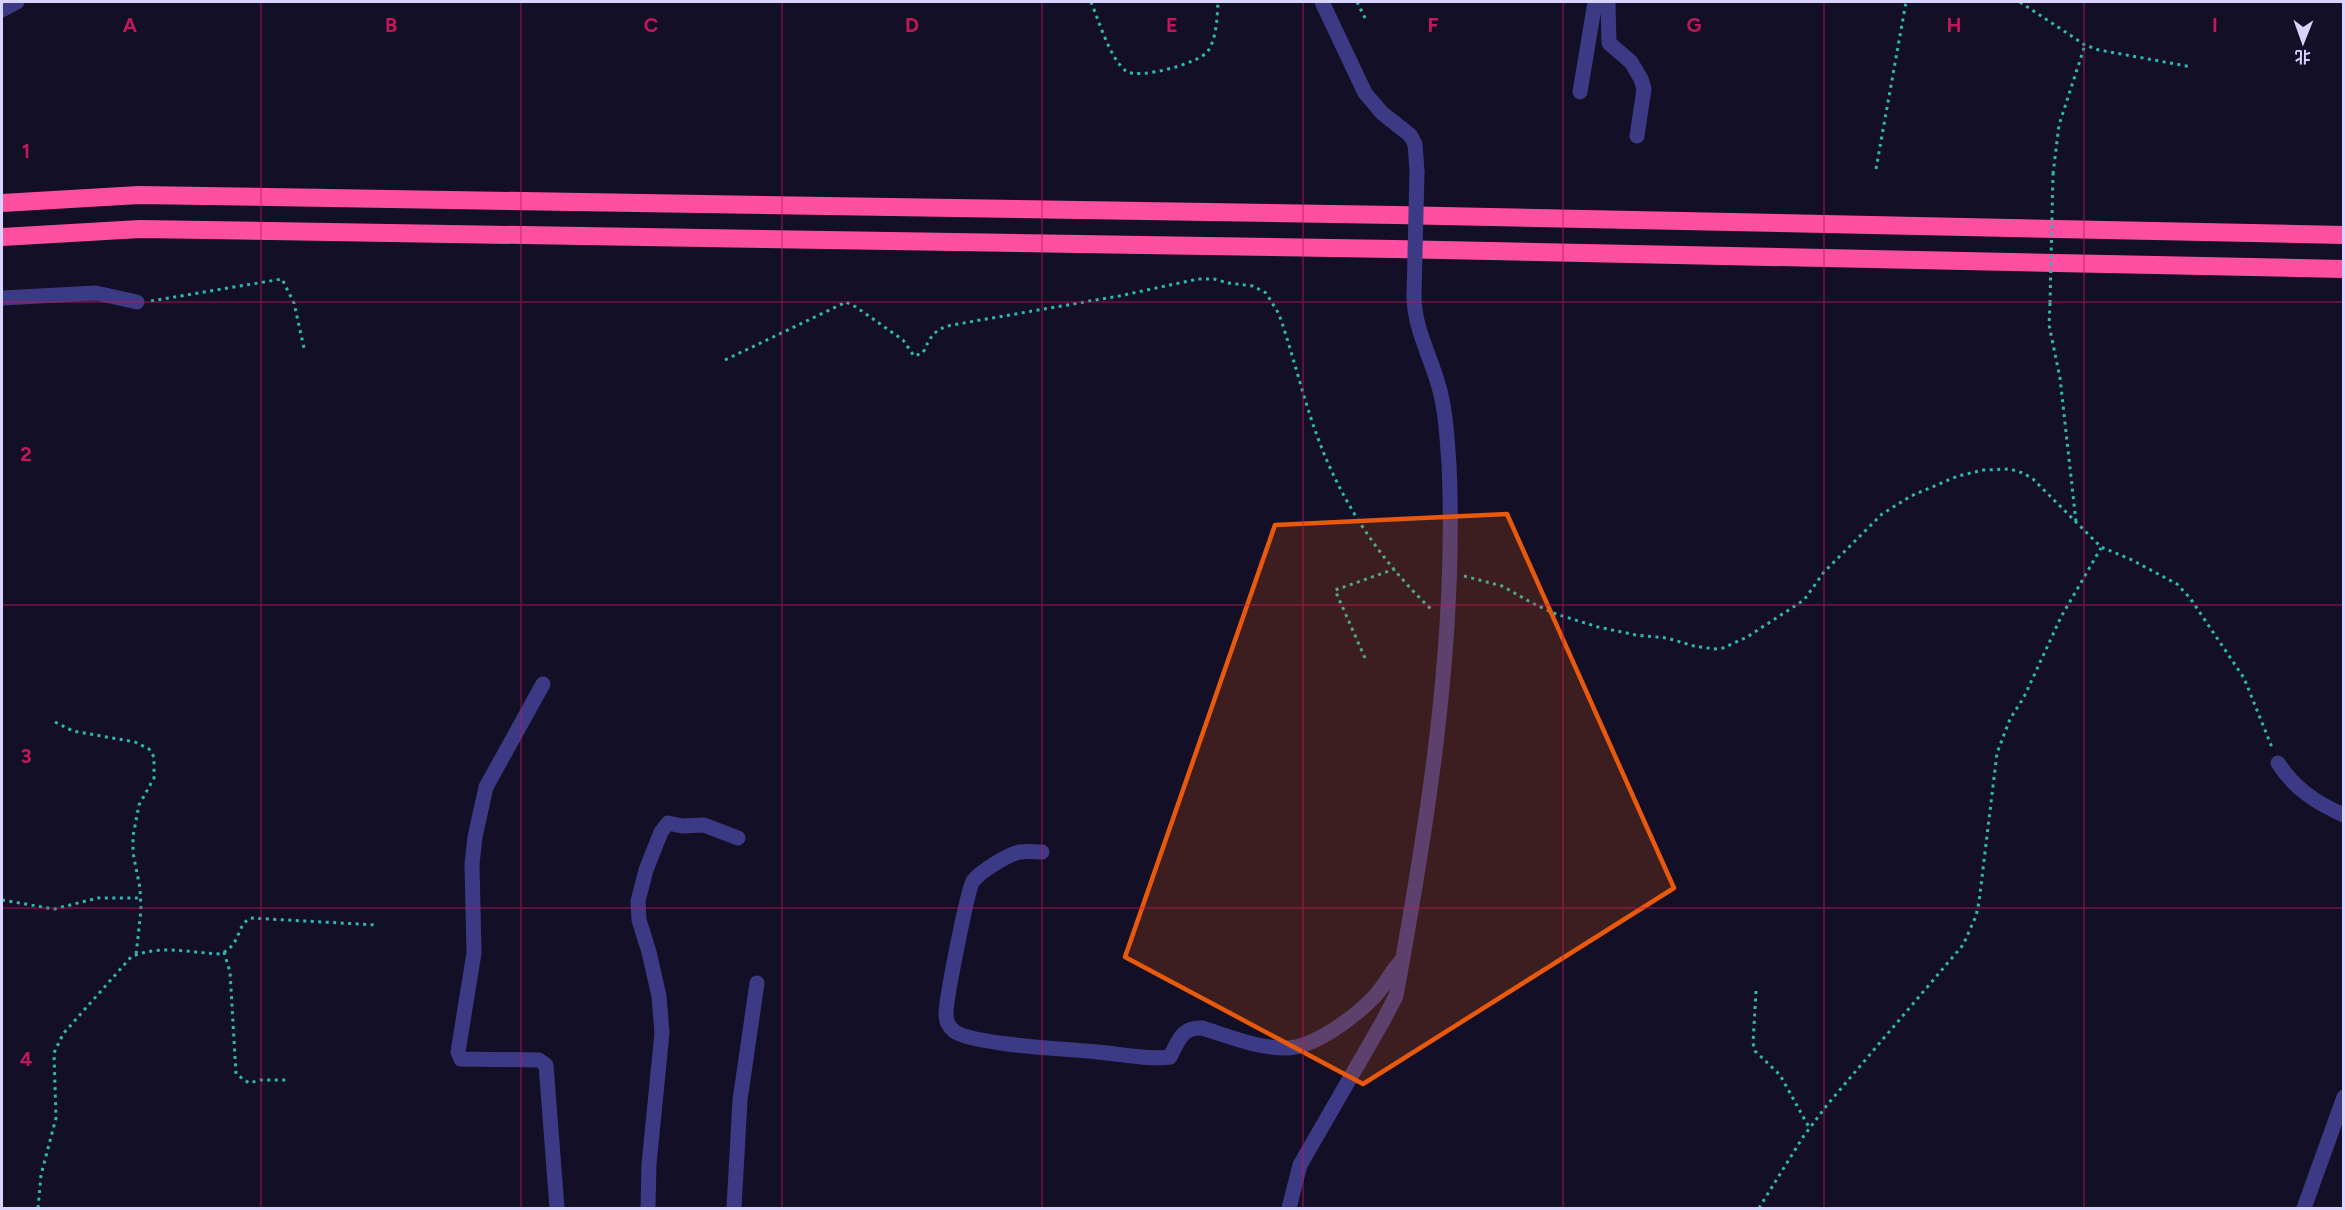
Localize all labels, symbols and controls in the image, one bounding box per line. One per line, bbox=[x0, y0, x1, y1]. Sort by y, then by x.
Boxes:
north arrow bbox=[2273, 12, 2333, 72]
text: A bbox=[123, 13, 138, 37]
text: B bbox=[385, 13, 397, 37]
text: C bbox=[644, 13, 658, 37]
text: D bbox=[905, 13, 919, 37]
text: E bbox=[1166, 13, 1178, 37]
text: F bbox=[1427, 13, 1439, 37]
text: G bbox=[1687, 13, 1702, 37]
text: H bbox=[1947, 13, 1962, 37]
text: I bbox=[2212, 13, 2218, 37]
text: 北 bbox=[2295, 47, 2311, 66]
text: 1 bbox=[22, 139, 30, 163]
text: 2 bbox=[20, 442, 32, 466]
text: 3 bbox=[20, 744, 32, 768]
text: 4 bbox=[20, 1047, 33, 1071]

